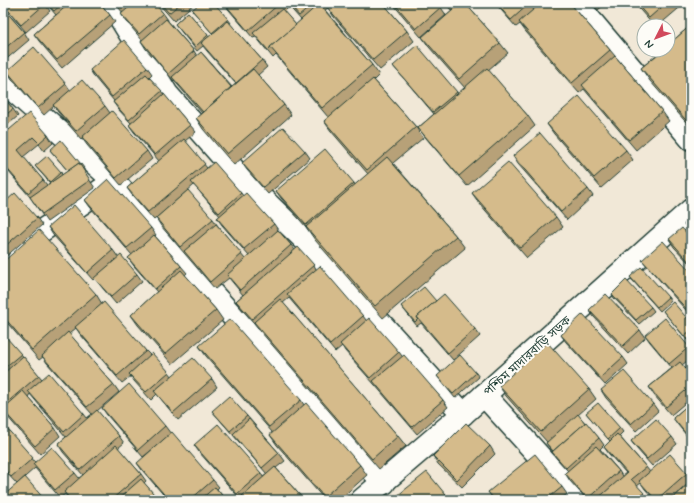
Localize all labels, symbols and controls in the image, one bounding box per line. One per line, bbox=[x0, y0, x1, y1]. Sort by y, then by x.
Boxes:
north arrow bbox=[636, 18, 676, 58]
text: N bbox=[642, 37, 657, 51]
street label: পশ্চিম মাদারবাড়ি সড়ক bbox=[480, 312, 575, 400]

